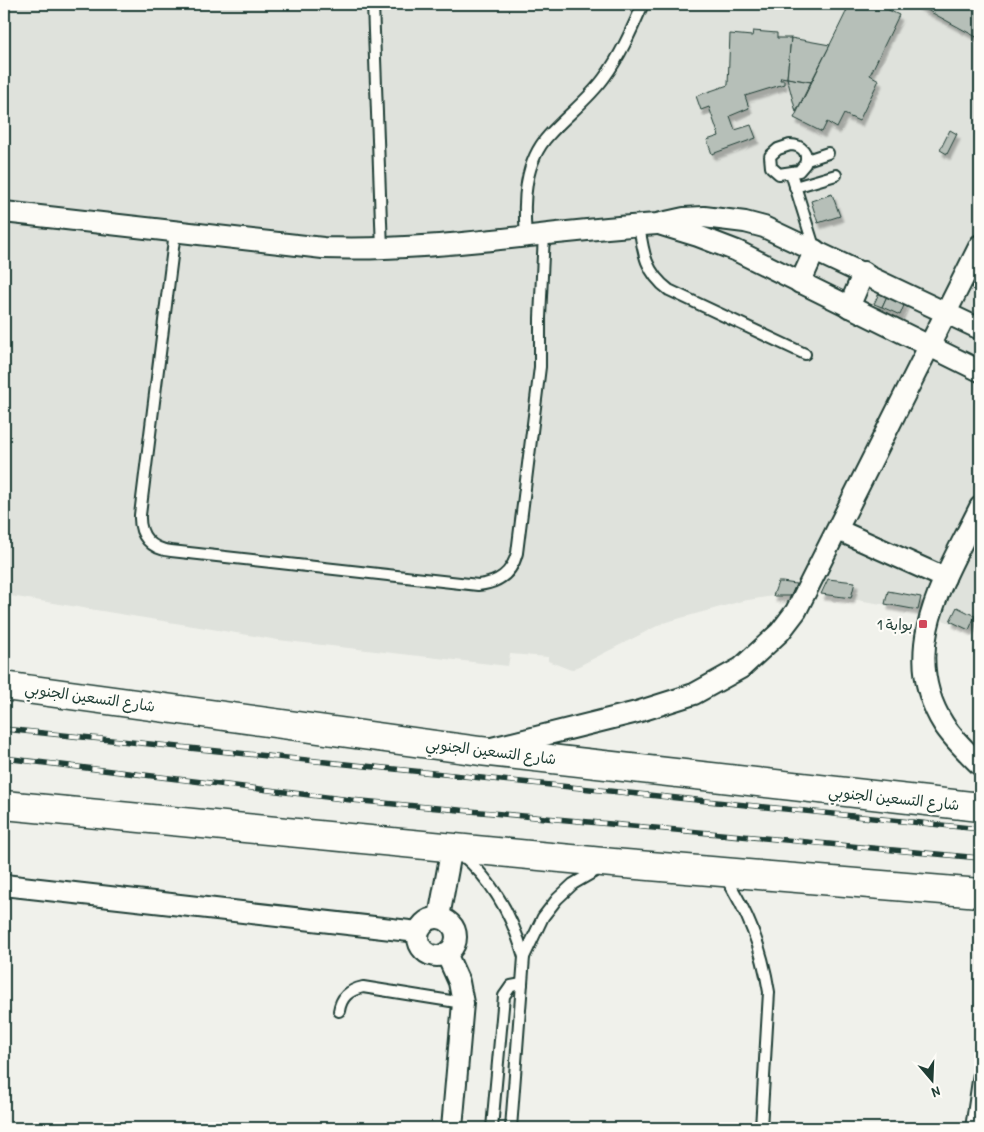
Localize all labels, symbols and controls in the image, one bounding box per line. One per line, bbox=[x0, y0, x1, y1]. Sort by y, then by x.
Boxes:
place label: بوابة 1 bbox=[877, 614, 913, 635]
marker: بوابة 1 bbox=[917, 618, 929, 630]
street label: شارع التسعين الجنوبي bbox=[23, 677, 157, 720]
street label: شارع التسعين الجنوبي bbox=[424, 733, 557, 772]
street label: شارع التسعين الجنوبي bbox=[827, 781, 960, 818]
north arrow bbox=[906, 1054, 956, 1104]
text: N bbox=[929, 1083, 943, 1103]

